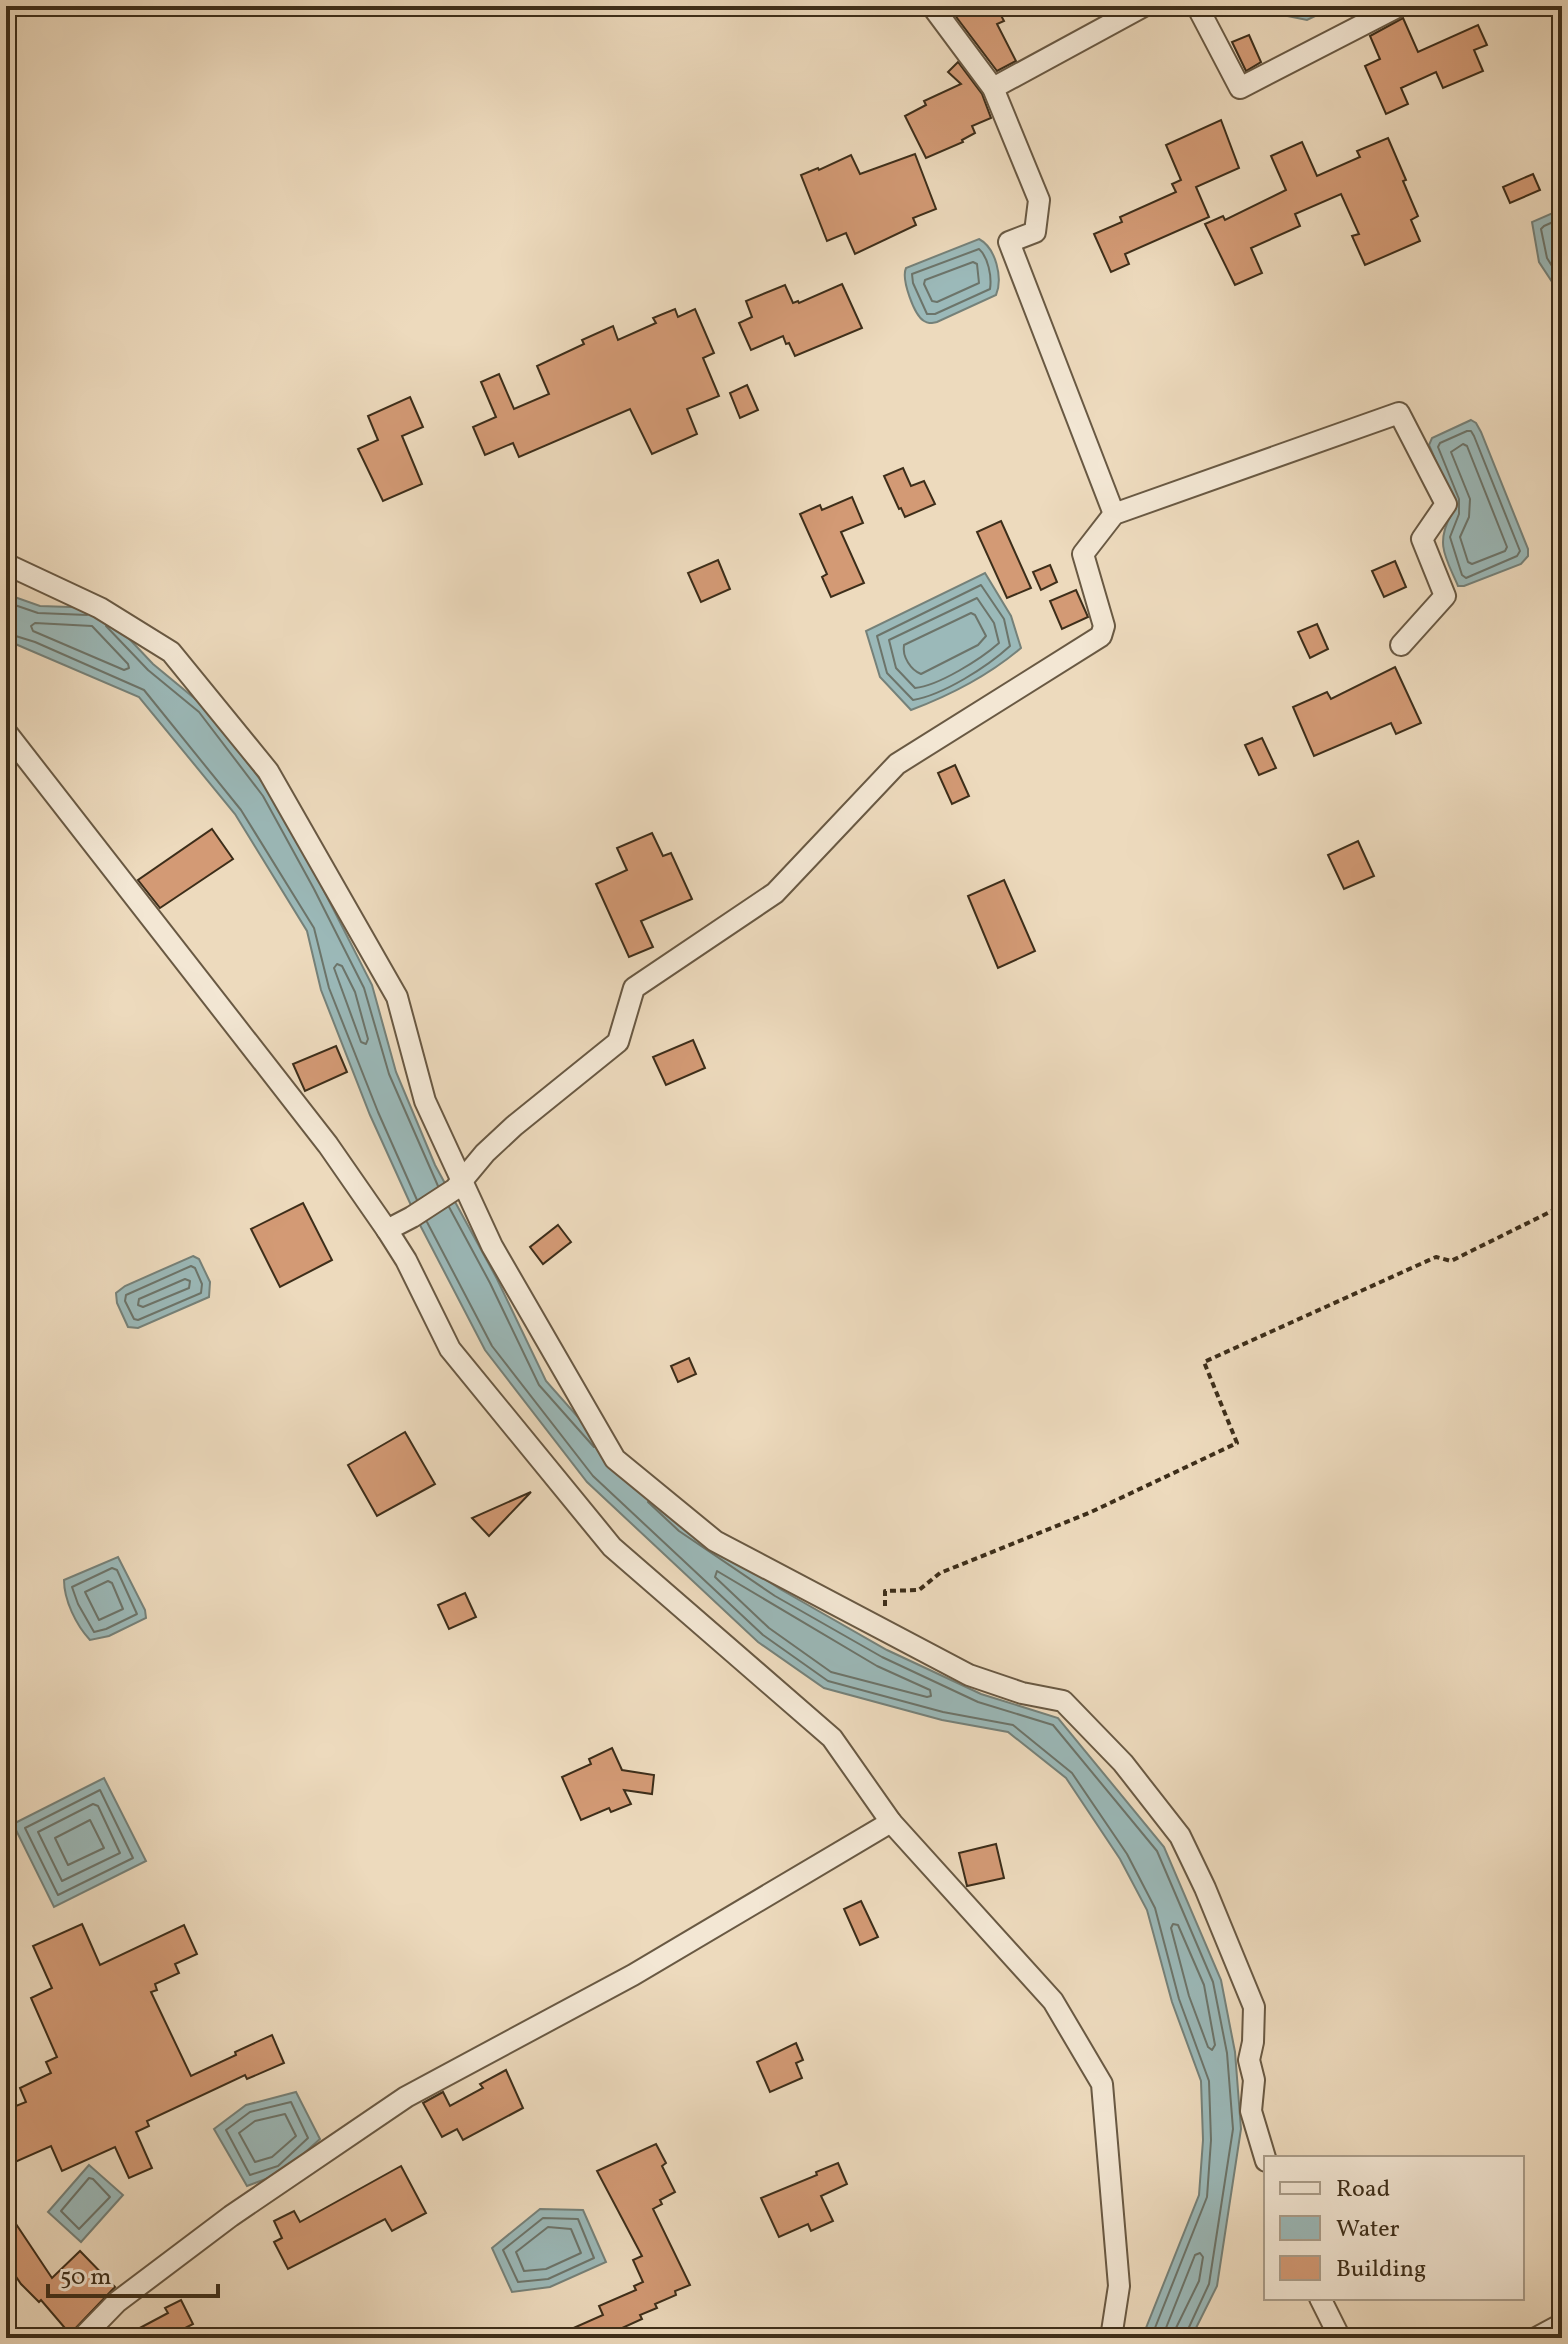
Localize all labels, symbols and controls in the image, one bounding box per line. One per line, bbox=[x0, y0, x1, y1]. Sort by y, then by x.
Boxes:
legend bbox=[1264, 2156, 1524, 2300]
text: Road bbox=[1336, 2173, 1390, 2207]
text: Water bbox=[1336, 2213, 1400, 2247]
scale bar bbox=[48, 2248, 218, 2298]
text: Building bbox=[1336, 2253, 1426, 2287]
text: 50 m bbox=[60, 2261, 112, 2295]

